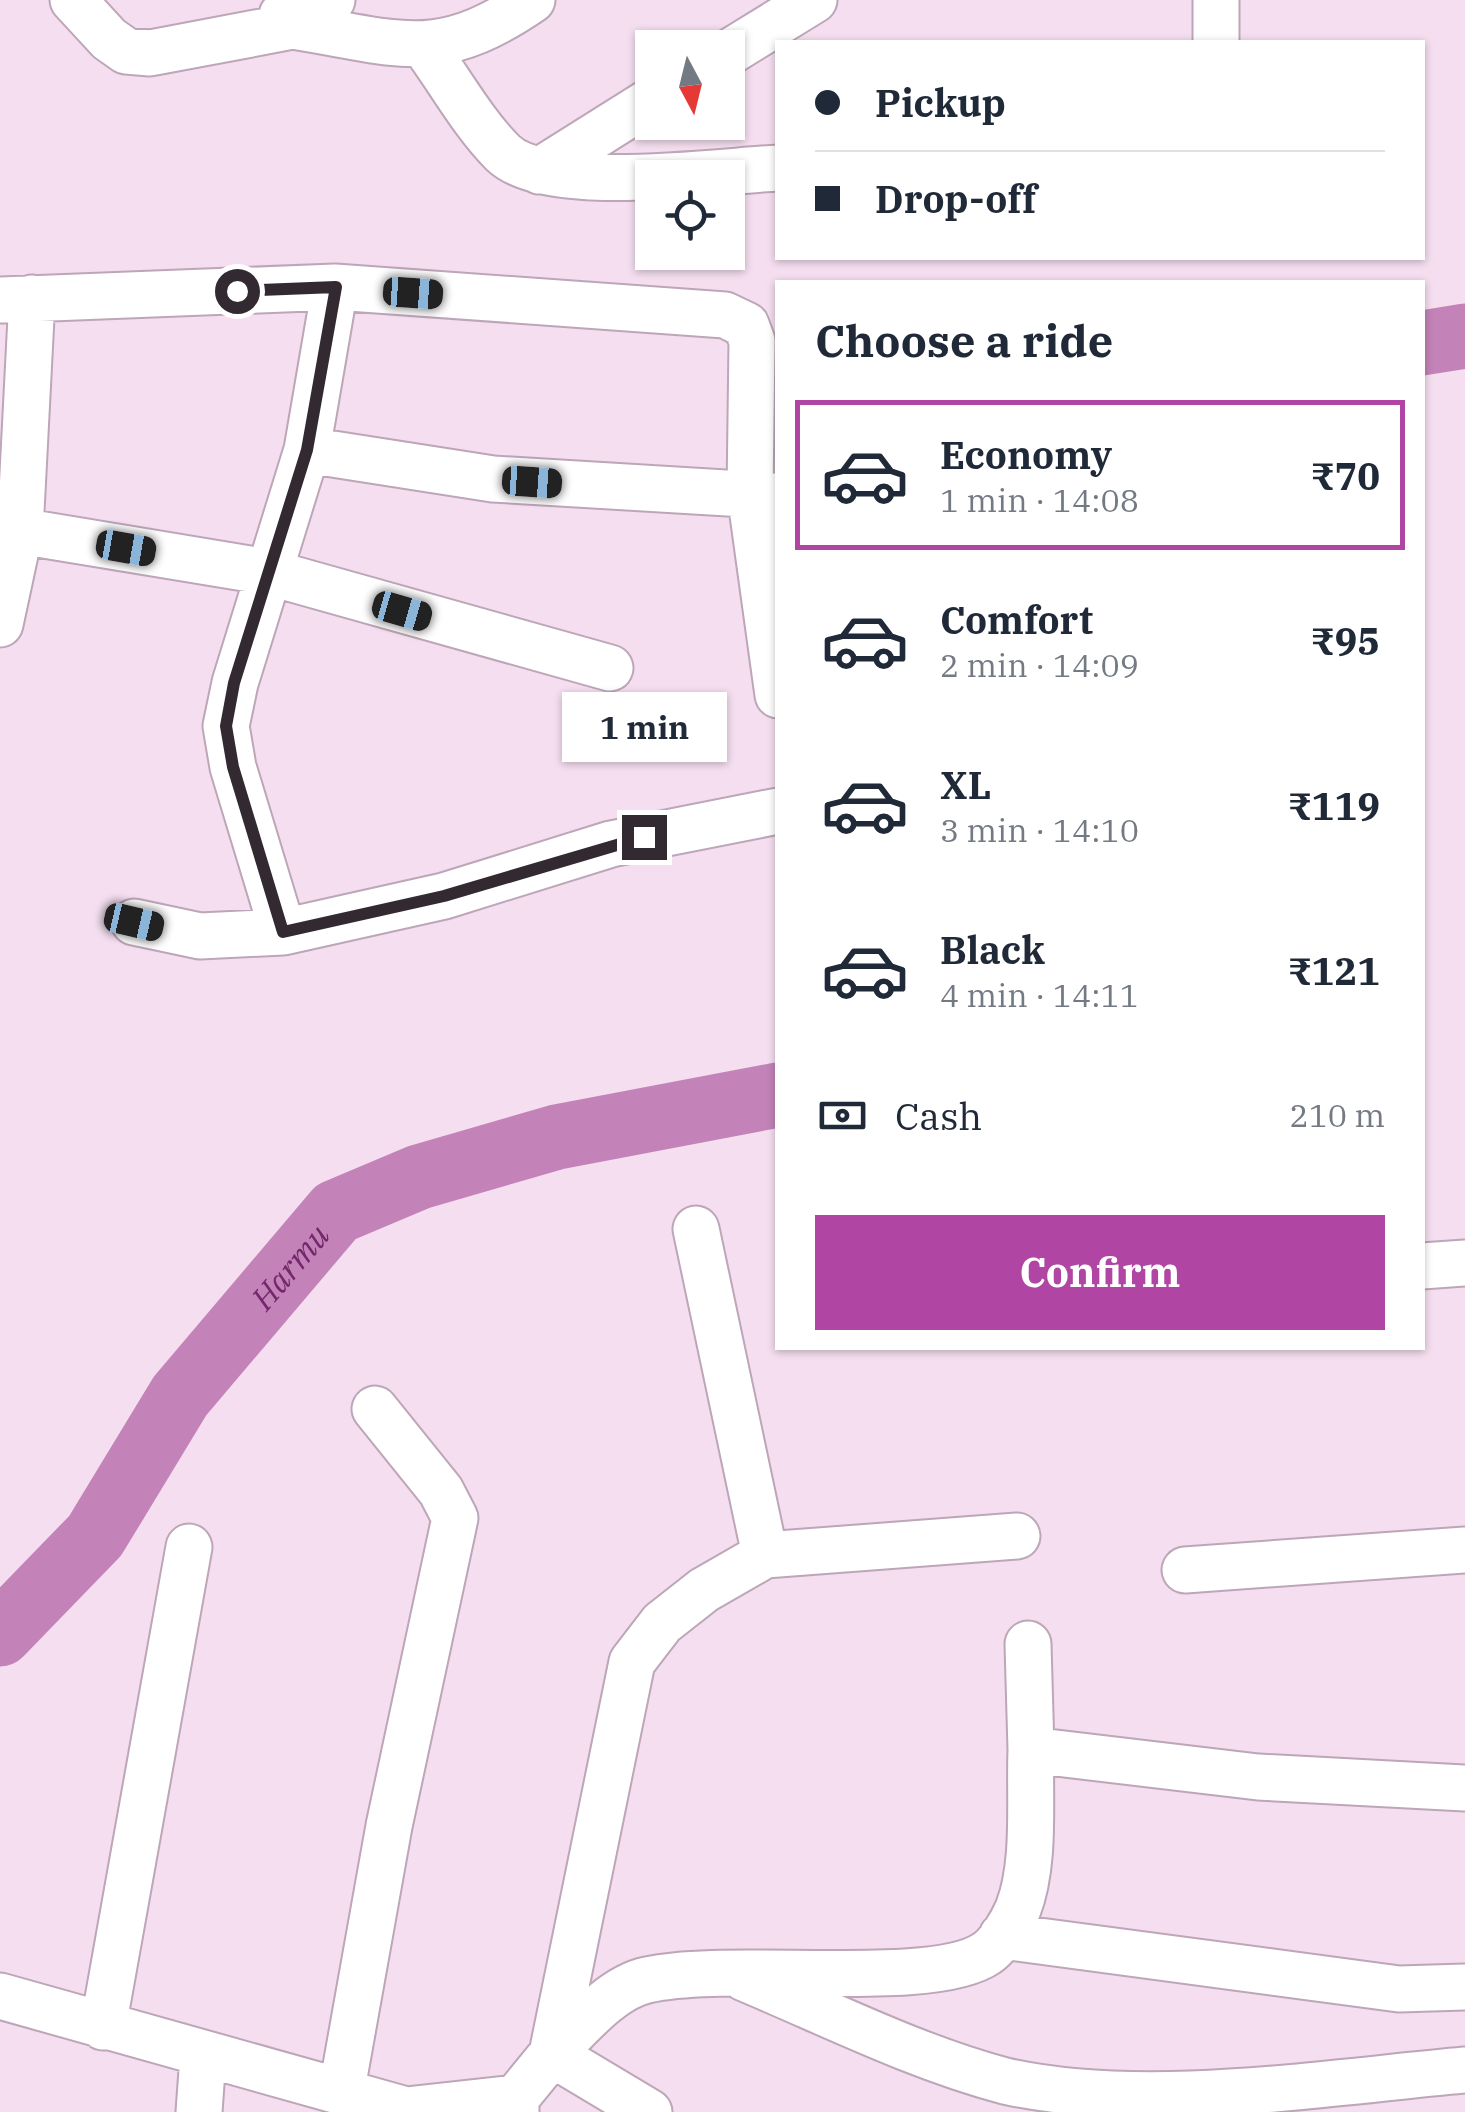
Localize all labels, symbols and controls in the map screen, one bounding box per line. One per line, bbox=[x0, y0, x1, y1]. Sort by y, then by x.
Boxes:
north arrow bbox=[635, 30, 745, 140]
map controls bbox=[635, 30, 745, 270]
text: Pickup bbox=[875, 78, 1006, 127]
button: locate bbox=[635, 160, 745, 270]
text: Drop-off bbox=[875, 174, 1037, 223]
route start bbox=[215, 269, 260, 314]
car bbox=[382, 276, 444, 310]
text: Choose a ride bbox=[815, 311, 1113, 369]
icon: car bbox=[820, 430, 910, 520]
text: Economy bbox=[940, 430, 1112, 479]
text: ₹70 bbox=[1310, 451, 1380, 500]
car bbox=[501, 465, 563, 499]
text: 1 min · 14:08 bbox=[940, 479, 1139, 521]
car bbox=[94, 528, 158, 568]
car bbox=[369, 588, 435, 634]
icon: car bbox=[820, 595, 910, 685]
text: Comfort bbox=[940, 595, 1093, 644]
text: ₹95 bbox=[1310, 616, 1380, 665]
text: 2 min · 14:09 bbox=[940, 644, 1139, 686]
callout: 1 min bbox=[562, 692, 726, 762]
text: 1 min bbox=[600, 706, 689, 748]
icon: car bbox=[820, 760, 910, 850]
text: XL bbox=[940, 760, 991, 809]
text: ₹119 bbox=[1287, 781, 1380, 830]
text: 3 min · 14:10 bbox=[940, 809, 1139, 851]
route end bbox=[622, 815, 667, 860]
car bbox=[101, 901, 167, 943]
icon: car bbox=[820, 925, 910, 1015]
text: Black bbox=[940, 925, 1045, 974]
text: ₹121 bbox=[1287, 946, 1380, 995]
text: 4 min · 14:11 bbox=[940, 974, 1139, 1016]
icon: cash bbox=[815, 1088, 870, 1143]
text: Cash bbox=[895, 1091, 982, 1140]
text: 210 m bbox=[1289, 1094, 1385, 1136]
water label: Harmu bbox=[241, 1215, 338, 1319]
button: Confirm bbox=[815, 1215, 1385, 1330]

